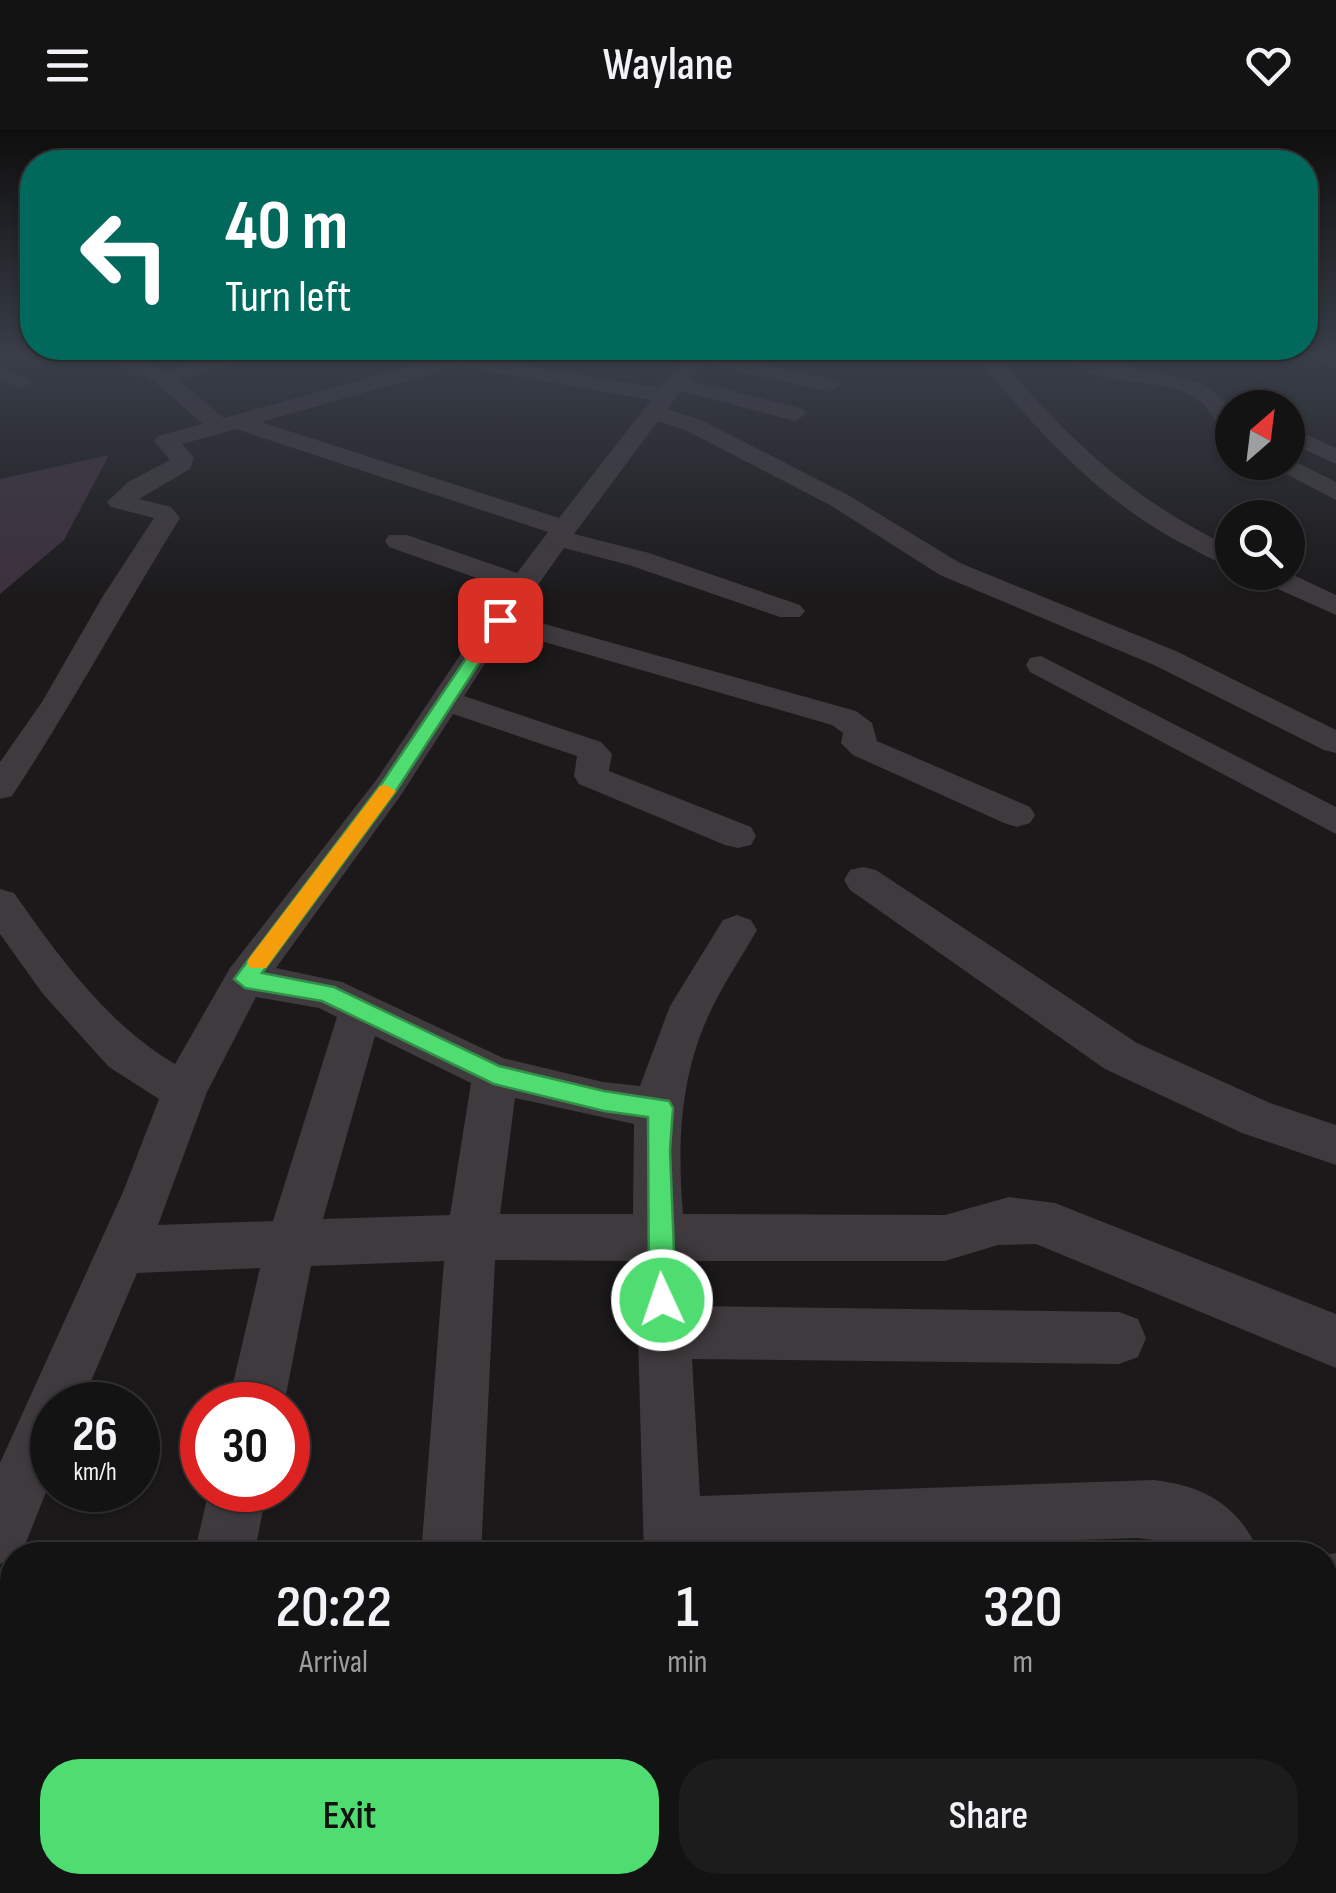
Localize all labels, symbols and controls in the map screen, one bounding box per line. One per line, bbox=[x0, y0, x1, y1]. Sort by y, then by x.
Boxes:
icon: menu bbox=[40, 38, 95, 93]
text: Waylane bbox=[603, 38, 733, 93]
icon: heart bbox=[1241, 38, 1296, 93]
text: 40 m bbox=[225, 185, 348, 269]
icon: left bbox=[60, 190, 190, 320]
text: Turn left bbox=[225, 270, 351, 325]
north arrow bbox=[1215, 390, 1305, 480]
map controls bbox=[1215, 390, 1305, 590]
button: search bbox=[1215, 500, 1305, 590]
pin bbox=[458, 578, 543, 663]
icon: arrive bbox=[473, 593, 528, 648]
position arrow bbox=[610, 1248, 714, 1352]
speed limit sign: 30 bbox=[180, 1382, 310, 1512]
text: 26 bbox=[72, 1405, 118, 1465]
text: km/h bbox=[73, 1457, 117, 1488]
text: 20:22 bbox=[275, 1572, 392, 1644]
text: 1 bbox=[676, 1572, 699, 1644]
text: 320 bbox=[983, 1572, 1063, 1644]
text: Arrival bbox=[299, 1643, 368, 1682]
text: min bbox=[667, 1643, 708, 1682]
text: m bbox=[1013, 1643, 1033, 1682]
button: Exit bbox=[40, 1759, 659, 1874]
button: Share bbox=[679, 1759, 1298, 1874]

